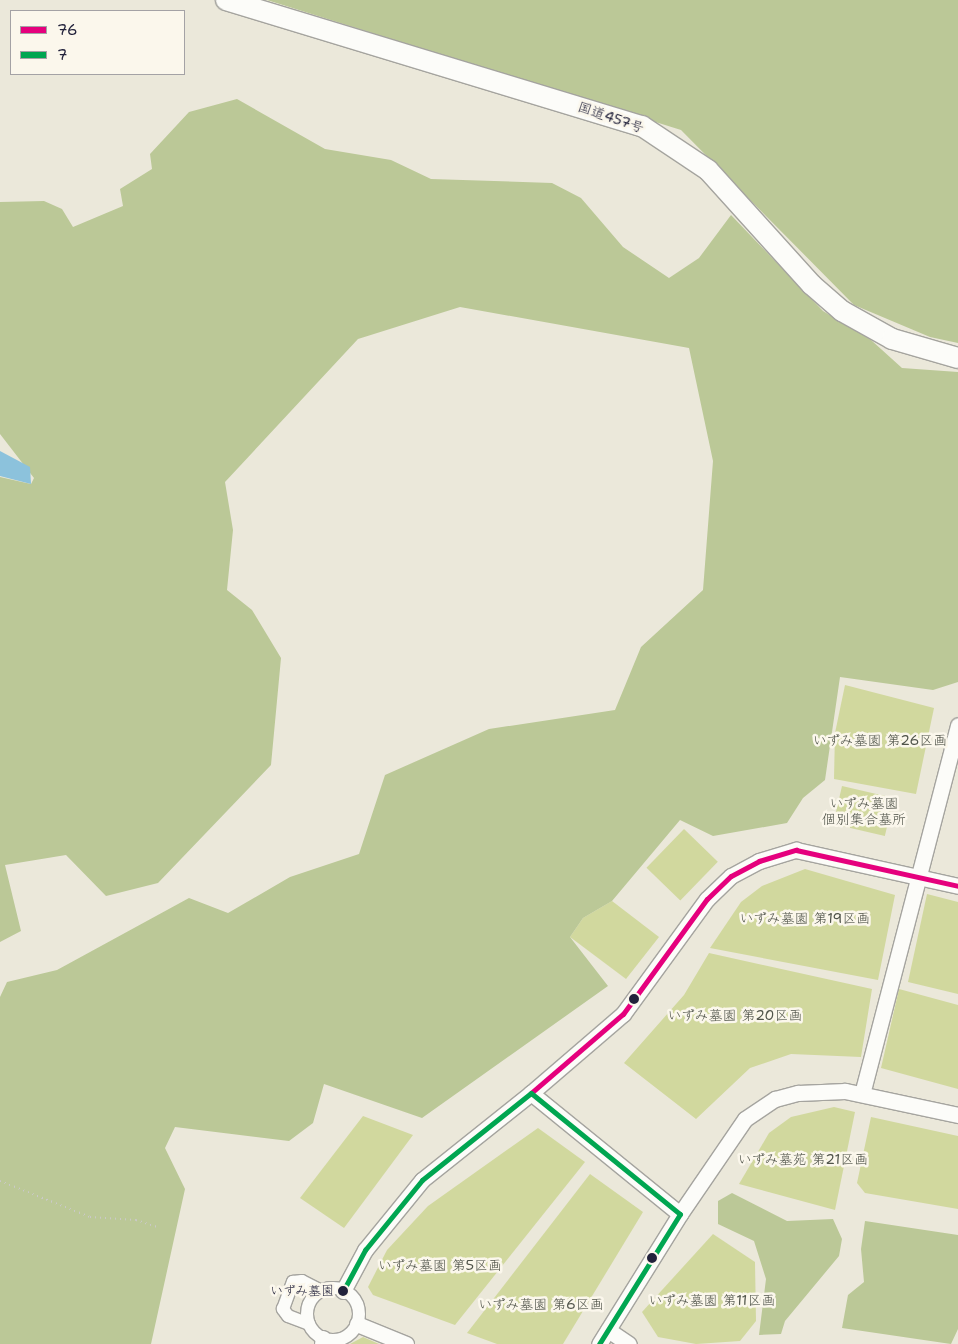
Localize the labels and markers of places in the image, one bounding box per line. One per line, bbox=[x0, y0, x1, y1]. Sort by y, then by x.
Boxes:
unlabelled marker bbox=[629, 994, 639, 1004]
unlabelled marker bbox=[647, 1253, 657, 1263]
place label: いずみ墓園 bbox=[269, 1283, 334, 1299]
marker: いずみ墓園 bbox=[338, 1286, 348, 1296]

